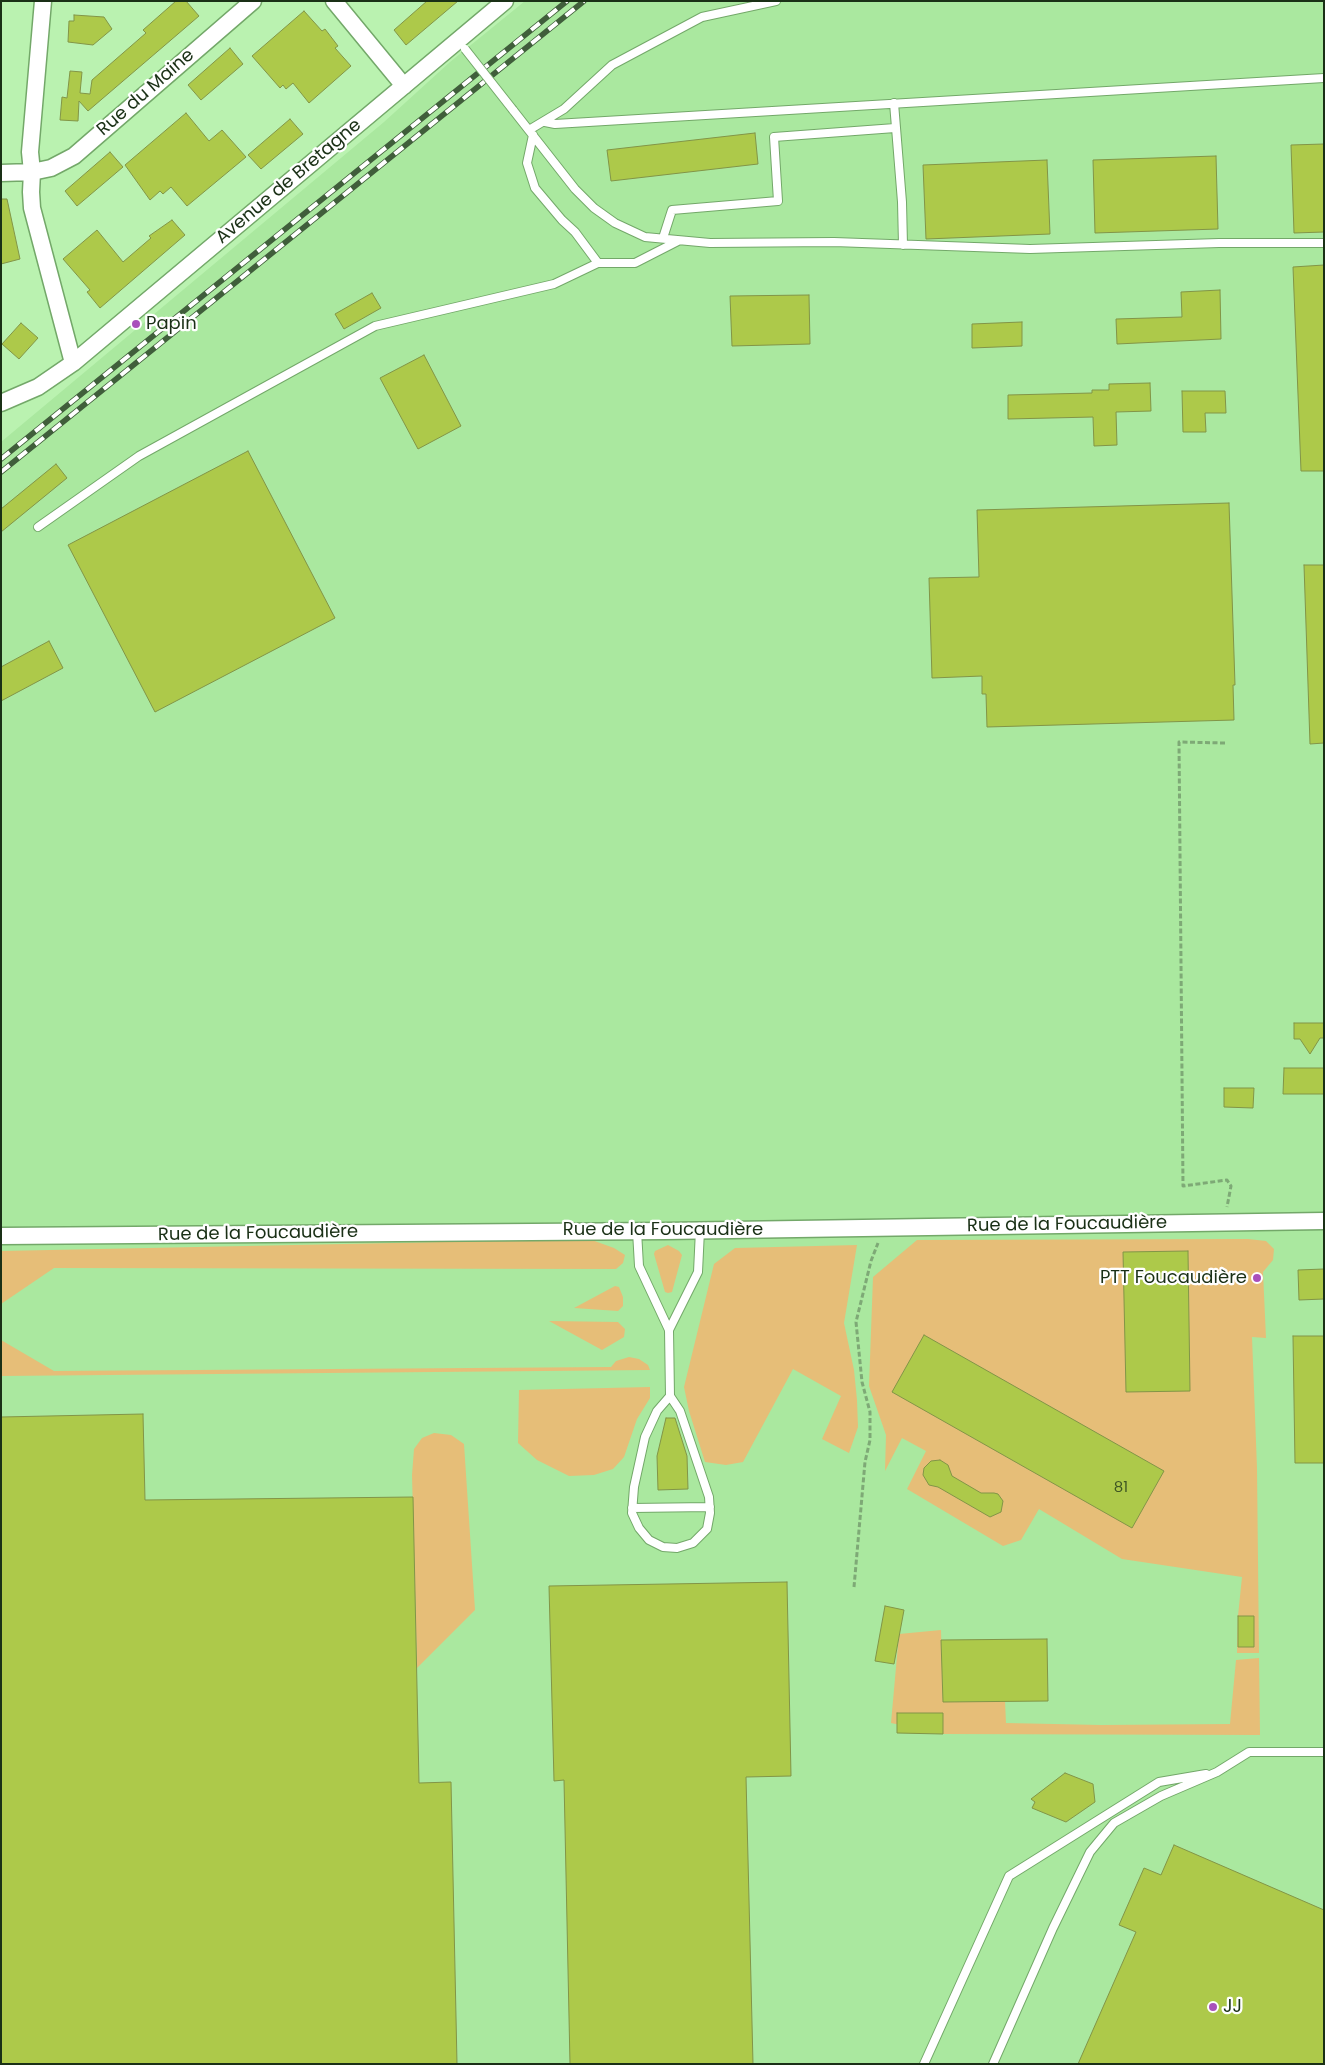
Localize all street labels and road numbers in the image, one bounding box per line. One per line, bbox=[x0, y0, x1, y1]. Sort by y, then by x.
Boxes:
street label: Rue du Maine bbox=[93, 45, 199, 141]
street label: Avenue de Bretagne bbox=[212, 115, 366, 249]
street label: Rue de la Foucaudière bbox=[967, 1212, 1167, 1238]
street label: Rue de la Foucaudière bbox=[563, 1219, 763, 1241]
street label: Rue de la Foucaudière bbox=[158, 1221, 358, 1247]

